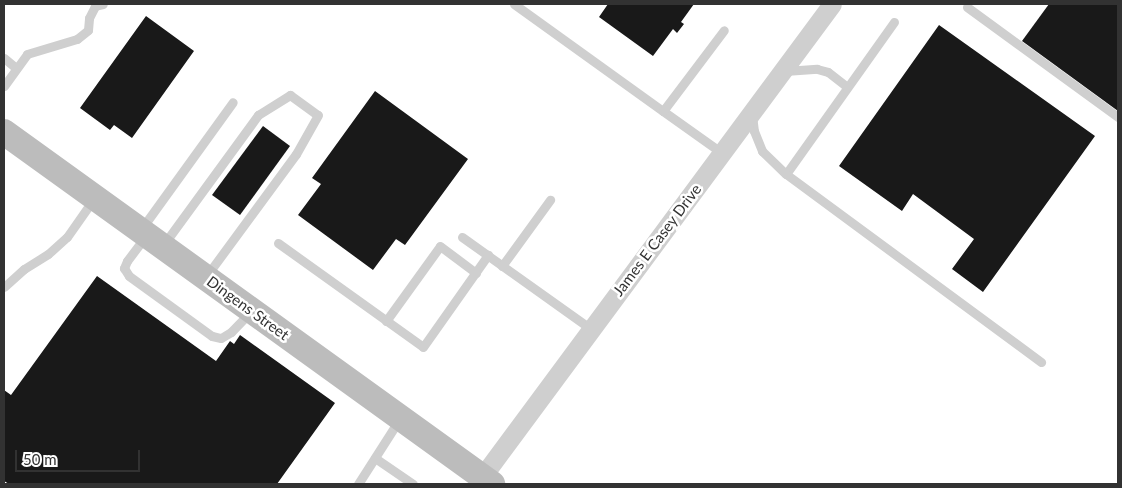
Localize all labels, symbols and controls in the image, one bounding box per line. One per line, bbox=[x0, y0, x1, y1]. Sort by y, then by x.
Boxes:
street label: James E Casey Drive bbox=[609, 180, 705, 300]
street label: Dingens Street bbox=[203, 272, 293, 344]
scale bar bbox=[18, 440, 142, 472]
text: 50 m bbox=[23, 450, 57, 468]

